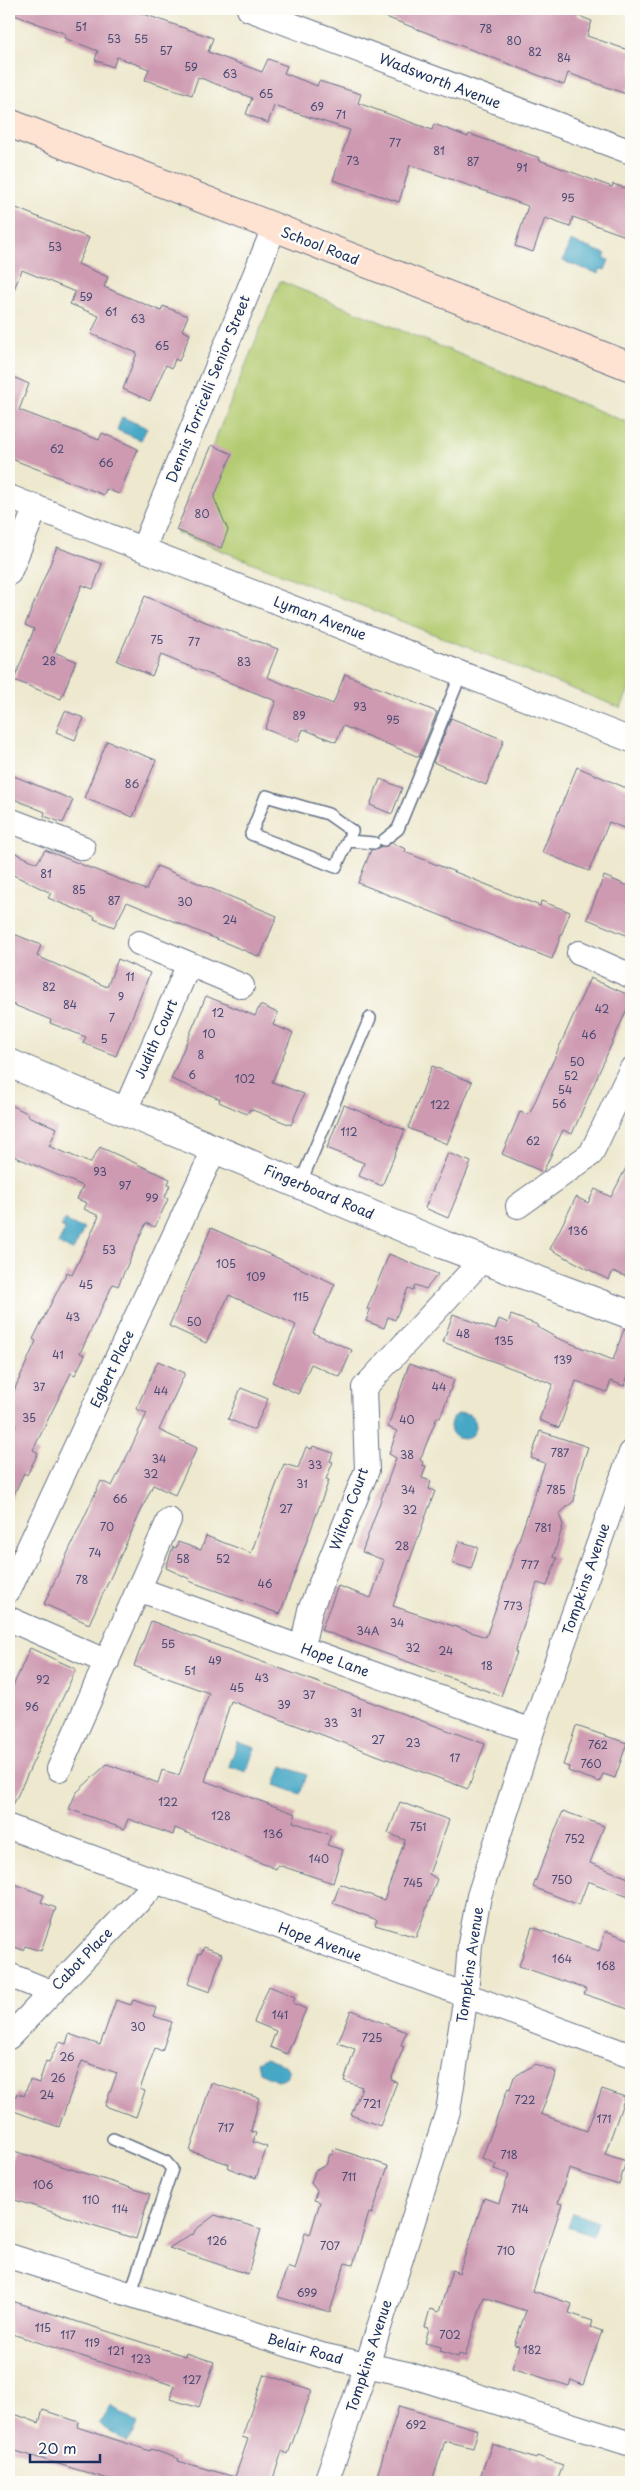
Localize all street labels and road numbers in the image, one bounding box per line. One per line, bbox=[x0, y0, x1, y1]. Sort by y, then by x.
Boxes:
street label: Wadsworth Avenue bbox=[376, 48, 505, 114]
street label: School Road bbox=[278, 221, 362, 270]
street label: Dennis Torricelli Senior Street bbox=[160, 292, 255, 486]
street label: Lyman Avenue bbox=[271, 590, 370, 645]
street label: Judith Court bbox=[129, 995, 183, 1082]
street label: Fingerboard Road bbox=[261, 1159, 378, 1224]
street label: Egbert Place bbox=[84, 1327, 139, 1411]
street label: Wilton Court bbox=[324, 1464, 373, 1553]
street label: Tompkins Avenue bbox=[557, 1520, 615, 1638]
street label: Hope Lane bbox=[298, 1637, 372, 1682]
street label: Tompkins Avenue bbox=[451, 1905, 488, 2024]
street label: Hope Avenue bbox=[276, 1917, 365, 1966]
street label: Cabot Place bbox=[46, 1923, 117, 1995]
street label: Tompkins Avenue bbox=[340, 2297, 397, 2415]
street label: Belair Road bbox=[265, 2328, 345, 2369]

